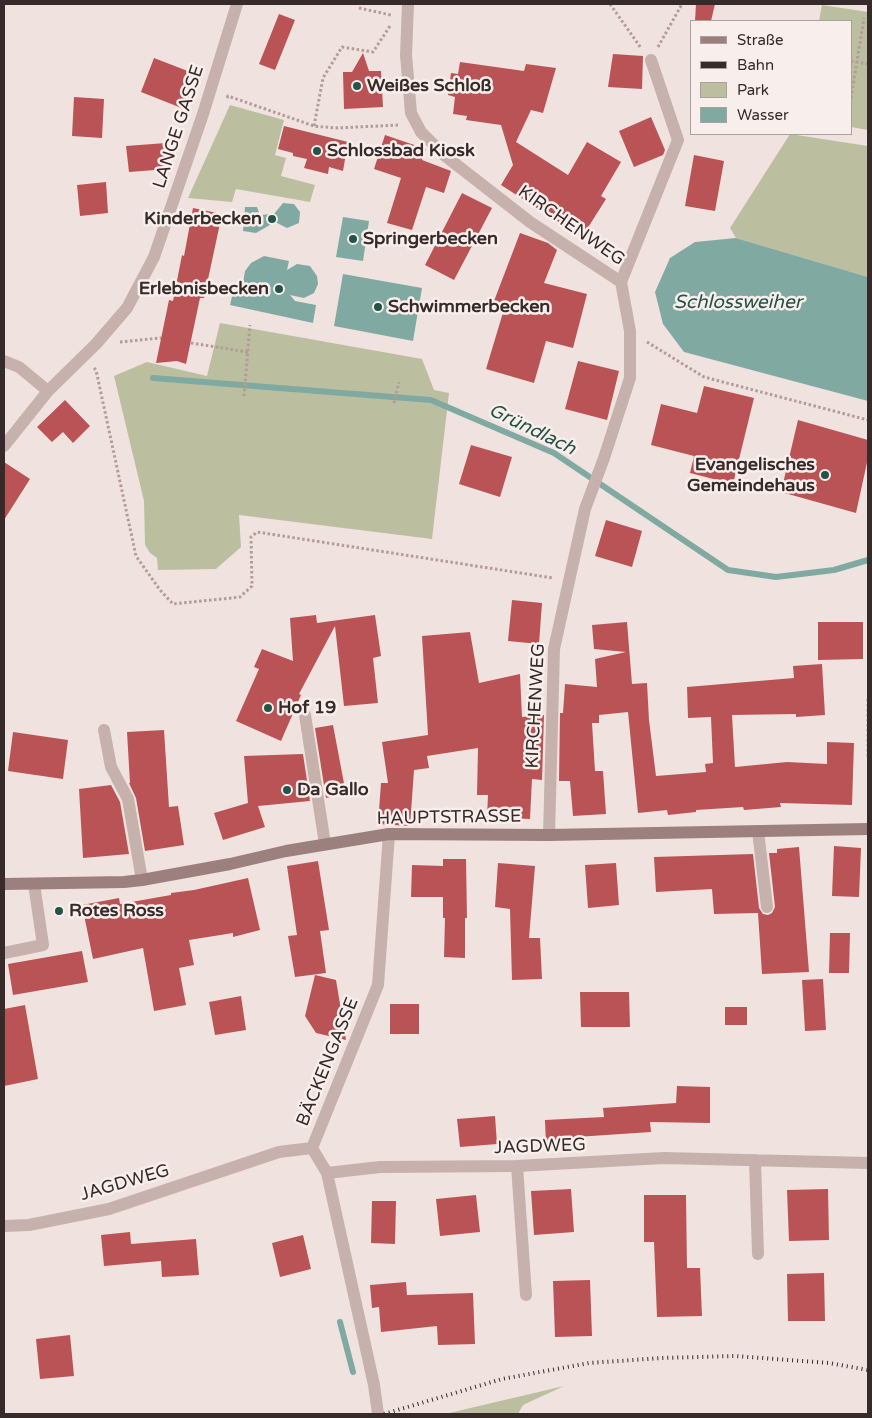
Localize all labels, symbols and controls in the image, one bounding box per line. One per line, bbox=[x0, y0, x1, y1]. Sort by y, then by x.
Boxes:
legend bbox=[690, 20, 852, 135]
text: Straße bbox=[737, 31, 783, 49]
text: Bahn bbox=[737, 56, 774, 74]
street label: LANGE GASSE bbox=[149, 63, 209, 191]
place label: Weißes Schloß bbox=[367, 75, 492, 97]
marker: Weißes Schloß bbox=[351, 80, 363, 92]
text: Park bbox=[737, 81, 769, 99]
text: Wasser bbox=[737, 106, 789, 124]
place label: Schlossbad Kiosk bbox=[327, 140, 475, 162]
marker: Schlossbad Kiosk bbox=[311, 145, 323, 157]
street label: KIRCHENWEG bbox=[514, 181, 628, 271]
place label: Kinderbecken bbox=[144, 208, 262, 230]
marker: Kinderbecken bbox=[266, 213, 278, 225]
place label: Springerbecken bbox=[363, 228, 498, 250]
marker: Springerbecken bbox=[347, 233, 359, 245]
place label: Erlebnisbecken bbox=[139, 278, 269, 300]
marker: Erlebnisbecken bbox=[273, 283, 285, 295]
water label: Schlossweiher bbox=[674, 292, 802, 314]
place label: Schwimmerbecken bbox=[388, 296, 550, 318]
marker: Schwimmerbecken bbox=[372, 301, 384, 313]
water label: Gründlach bbox=[485, 399, 579, 461]
place label: Evangelisches Gemeindehaus bbox=[687, 454, 815, 496]
marker: Evangelisches Gemeindehaus bbox=[819, 469, 831, 481]
street label: KIRCHENWEG bbox=[522, 643, 550, 769]
place label: Hof 19 bbox=[278, 697, 336, 719]
marker: Hof 19 bbox=[262, 702, 274, 714]
place label: Da Gallo bbox=[297, 779, 369, 801]
marker: Da Gallo bbox=[281, 784, 293, 796]
street label: HAUPTSTRASSE bbox=[376, 806, 522, 830]
place label: Rotes Ross bbox=[69, 900, 164, 922]
marker: Rotes Ross bbox=[53, 905, 65, 917]
street label: BÄCKENGASSE bbox=[292, 995, 364, 1129]
street label: JAGDWEG bbox=[494, 1135, 586, 1159]
street label: JAGDWEG bbox=[78, 1160, 172, 1206]

